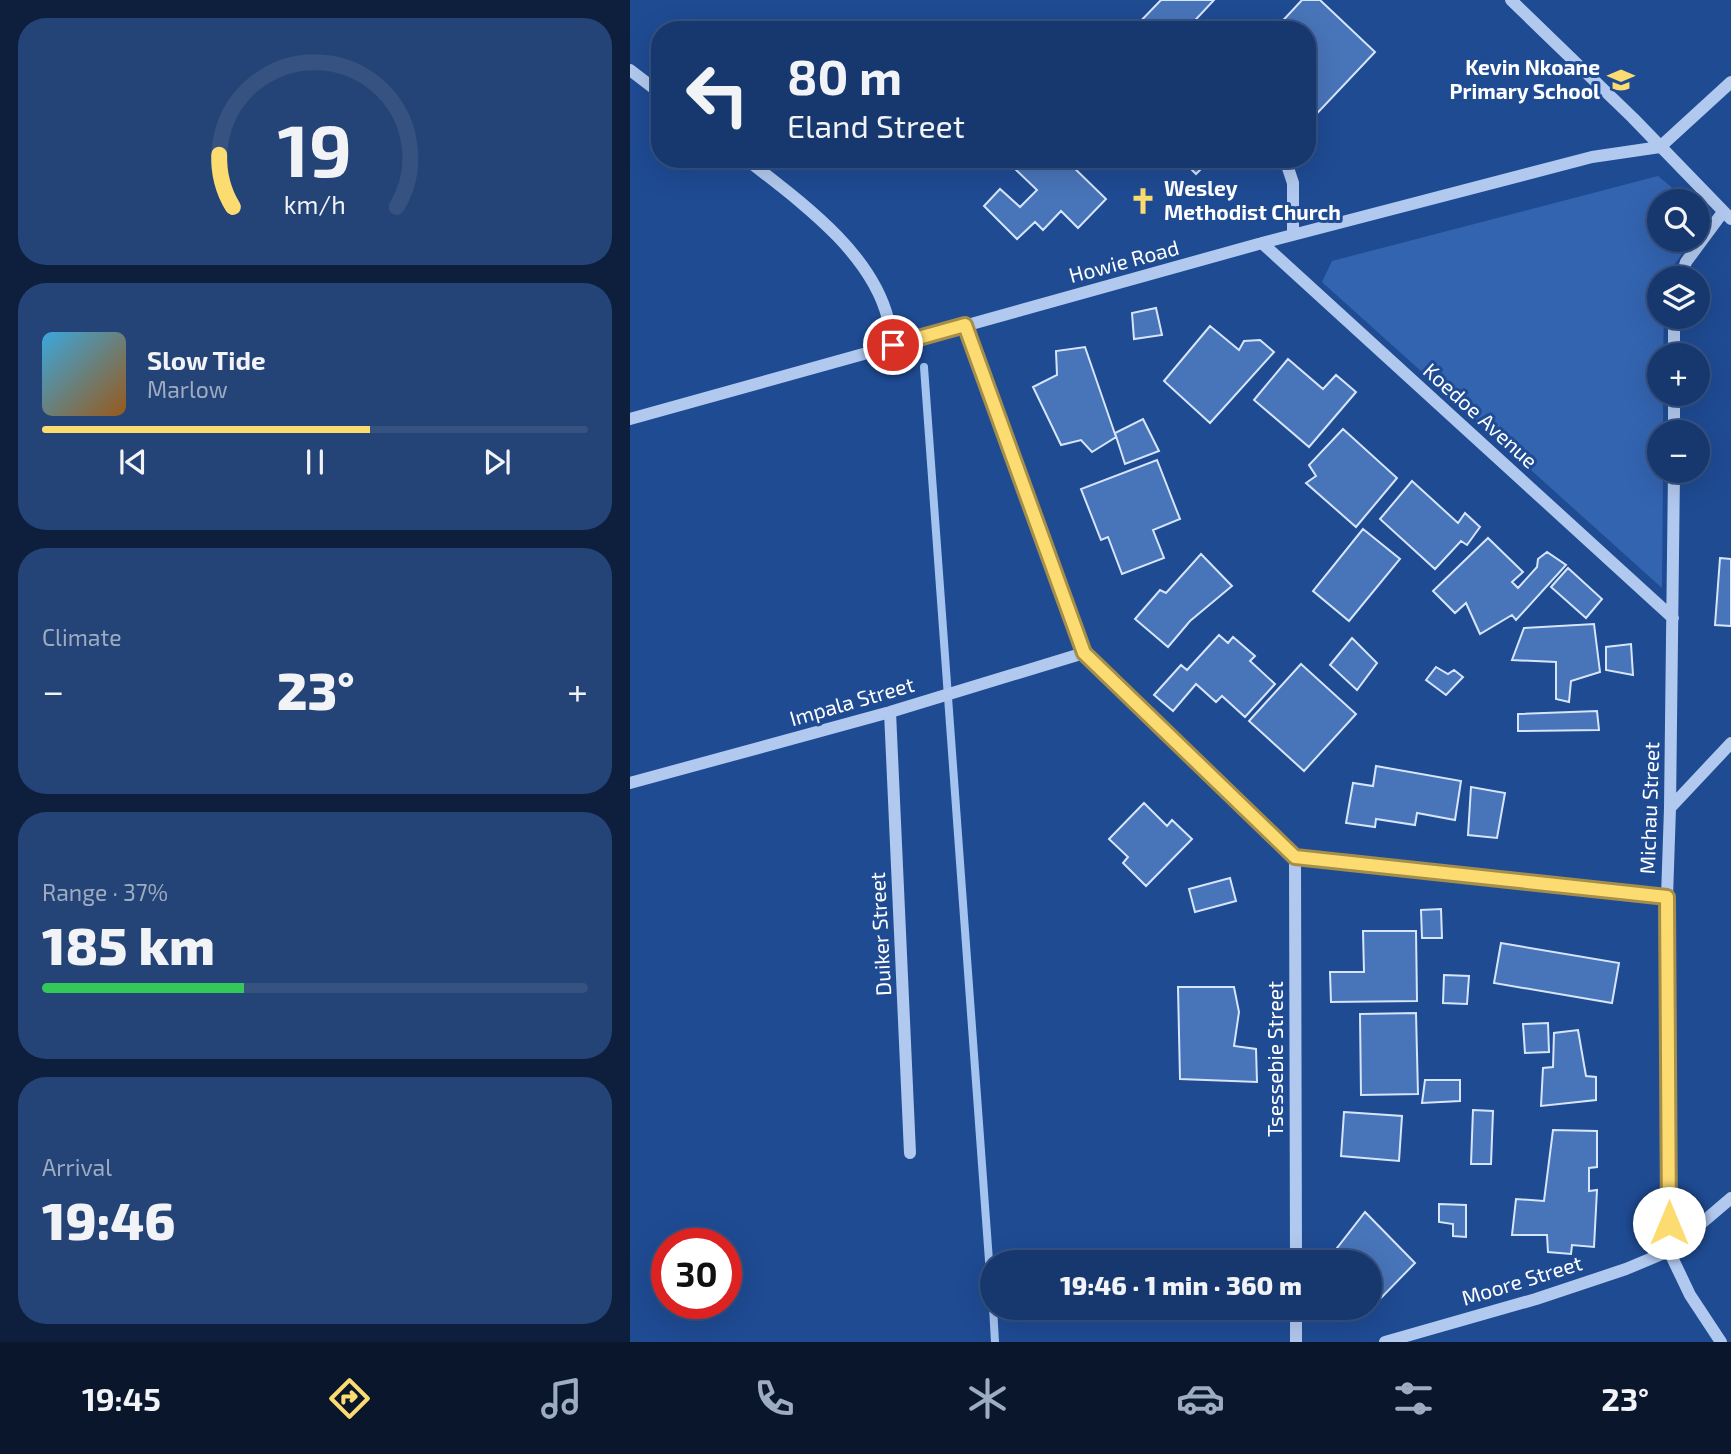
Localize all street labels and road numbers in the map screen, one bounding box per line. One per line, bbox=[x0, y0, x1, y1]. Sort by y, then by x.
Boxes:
street label: Howie Road bbox=[1066, 234, 1181, 287]
street label: Koedoe Avenue bbox=[1419, 357, 1543, 473]
street label: Impala Street bbox=[786, 671, 917, 730]
street label: Michau Street bbox=[1634, 741, 1663, 875]
street label: Duiker Street bbox=[864, 872, 895, 997]
street label: Tsessebie Street bbox=[1262, 981, 1287, 1137]
street label: Moore Street bbox=[1458, 1249, 1585, 1310]

